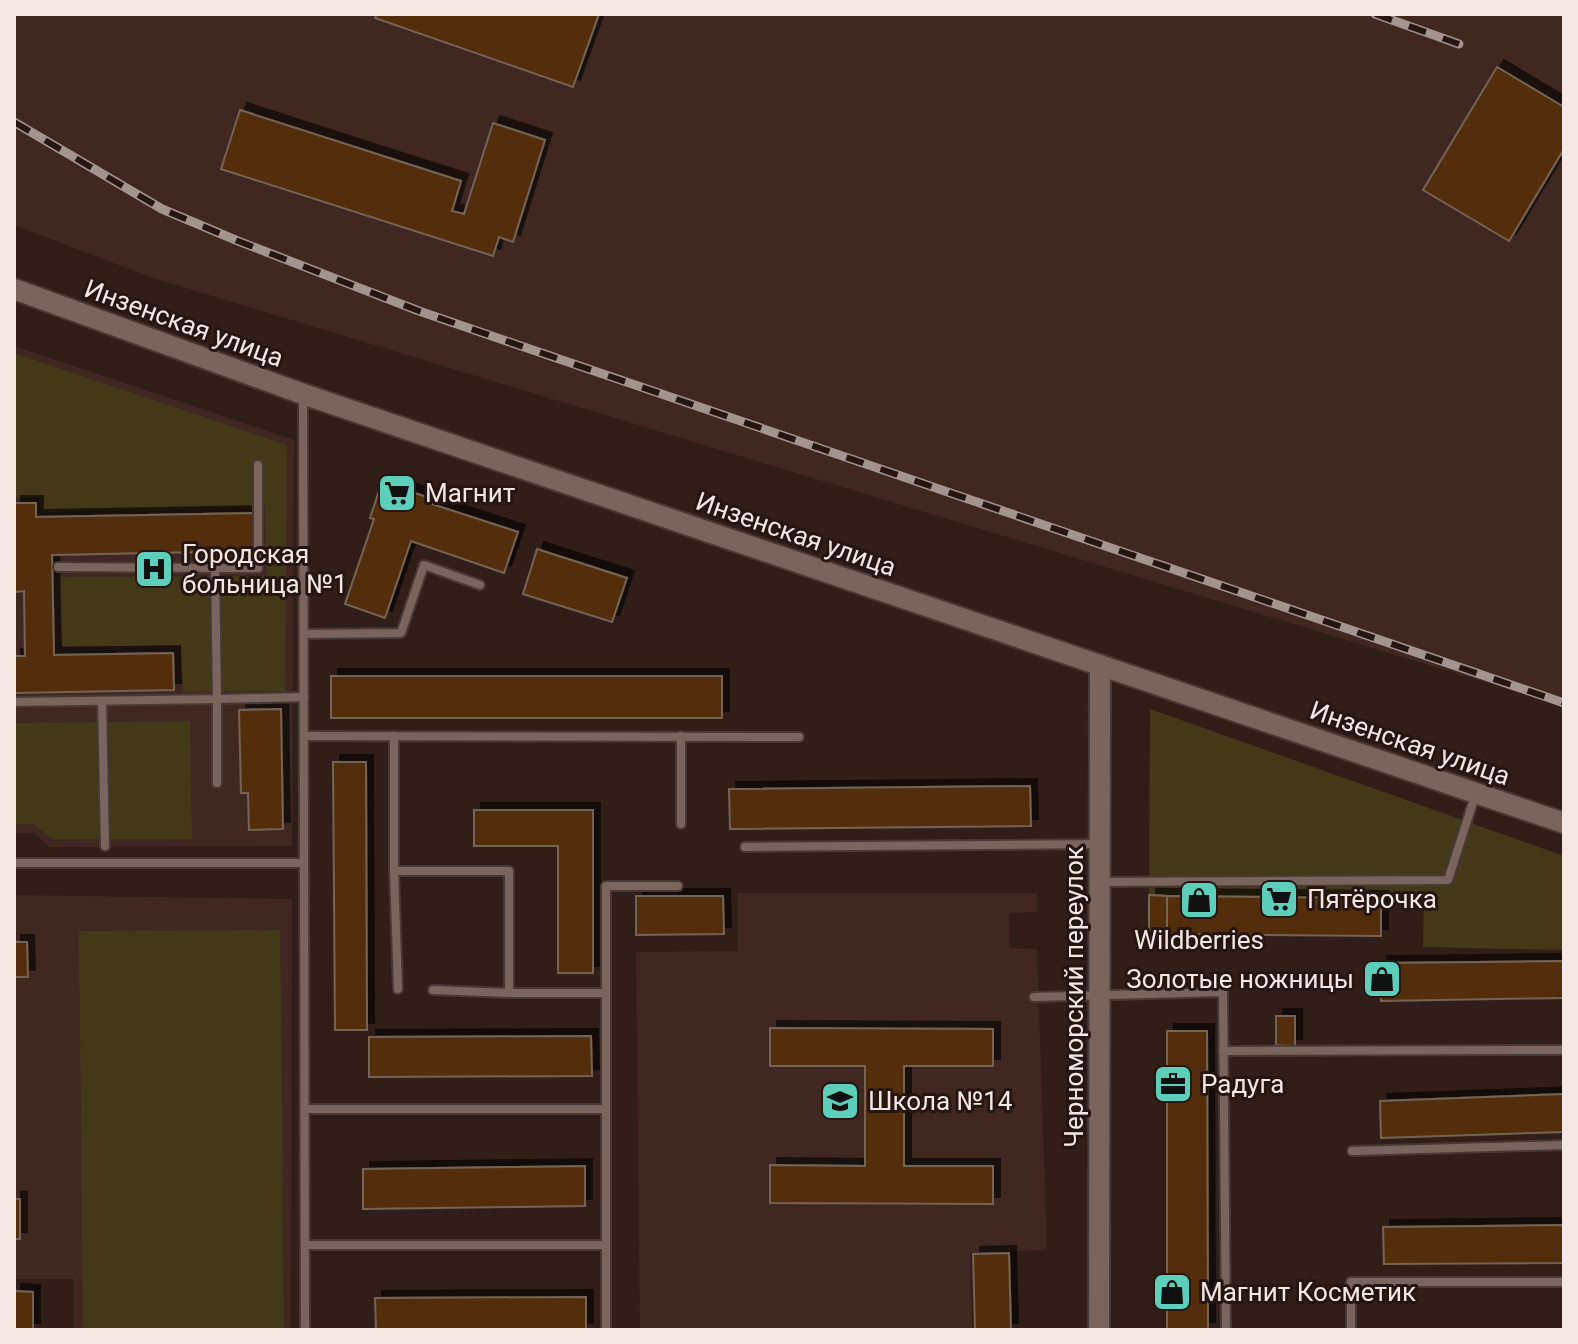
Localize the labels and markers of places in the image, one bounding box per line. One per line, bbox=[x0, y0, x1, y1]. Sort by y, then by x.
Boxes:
supermarket icon: Магнит bbox=[376, 472, 418, 514]
place label: Магнит bbox=[425, 478, 515, 508]
place label: Городская больница №1 bbox=[182, 539, 348, 599]
hospital icon: Городская больница №1 bbox=[133, 548, 175, 590]
supermarket icon: Пятёрочка bbox=[1258, 878, 1300, 920]
shop icon: Wildberries bbox=[1178, 879, 1220, 921]
place label: Пятёрочка bbox=[1307, 884, 1437, 914]
place label: Wildberries bbox=[1134, 925, 1264, 955]
shop icon: Золотые ножницы bbox=[1361, 958, 1403, 1000]
place label: Золотые ножницы bbox=[1126, 964, 1354, 994]
office icon: Радуга bbox=[1152, 1063, 1194, 1105]
place label: Радуга bbox=[1201, 1069, 1284, 1099]
school or university icon: Школа №14 bbox=[819, 1080, 861, 1122]
place label: Школа №14 bbox=[868, 1086, 1013, 1116]
shop icon: Магнит Косметик bbox=[1151, 1271, 1193, 1313]
place label: Магнит Косметик bbox=[1200, 1277, 1416, 1307]

